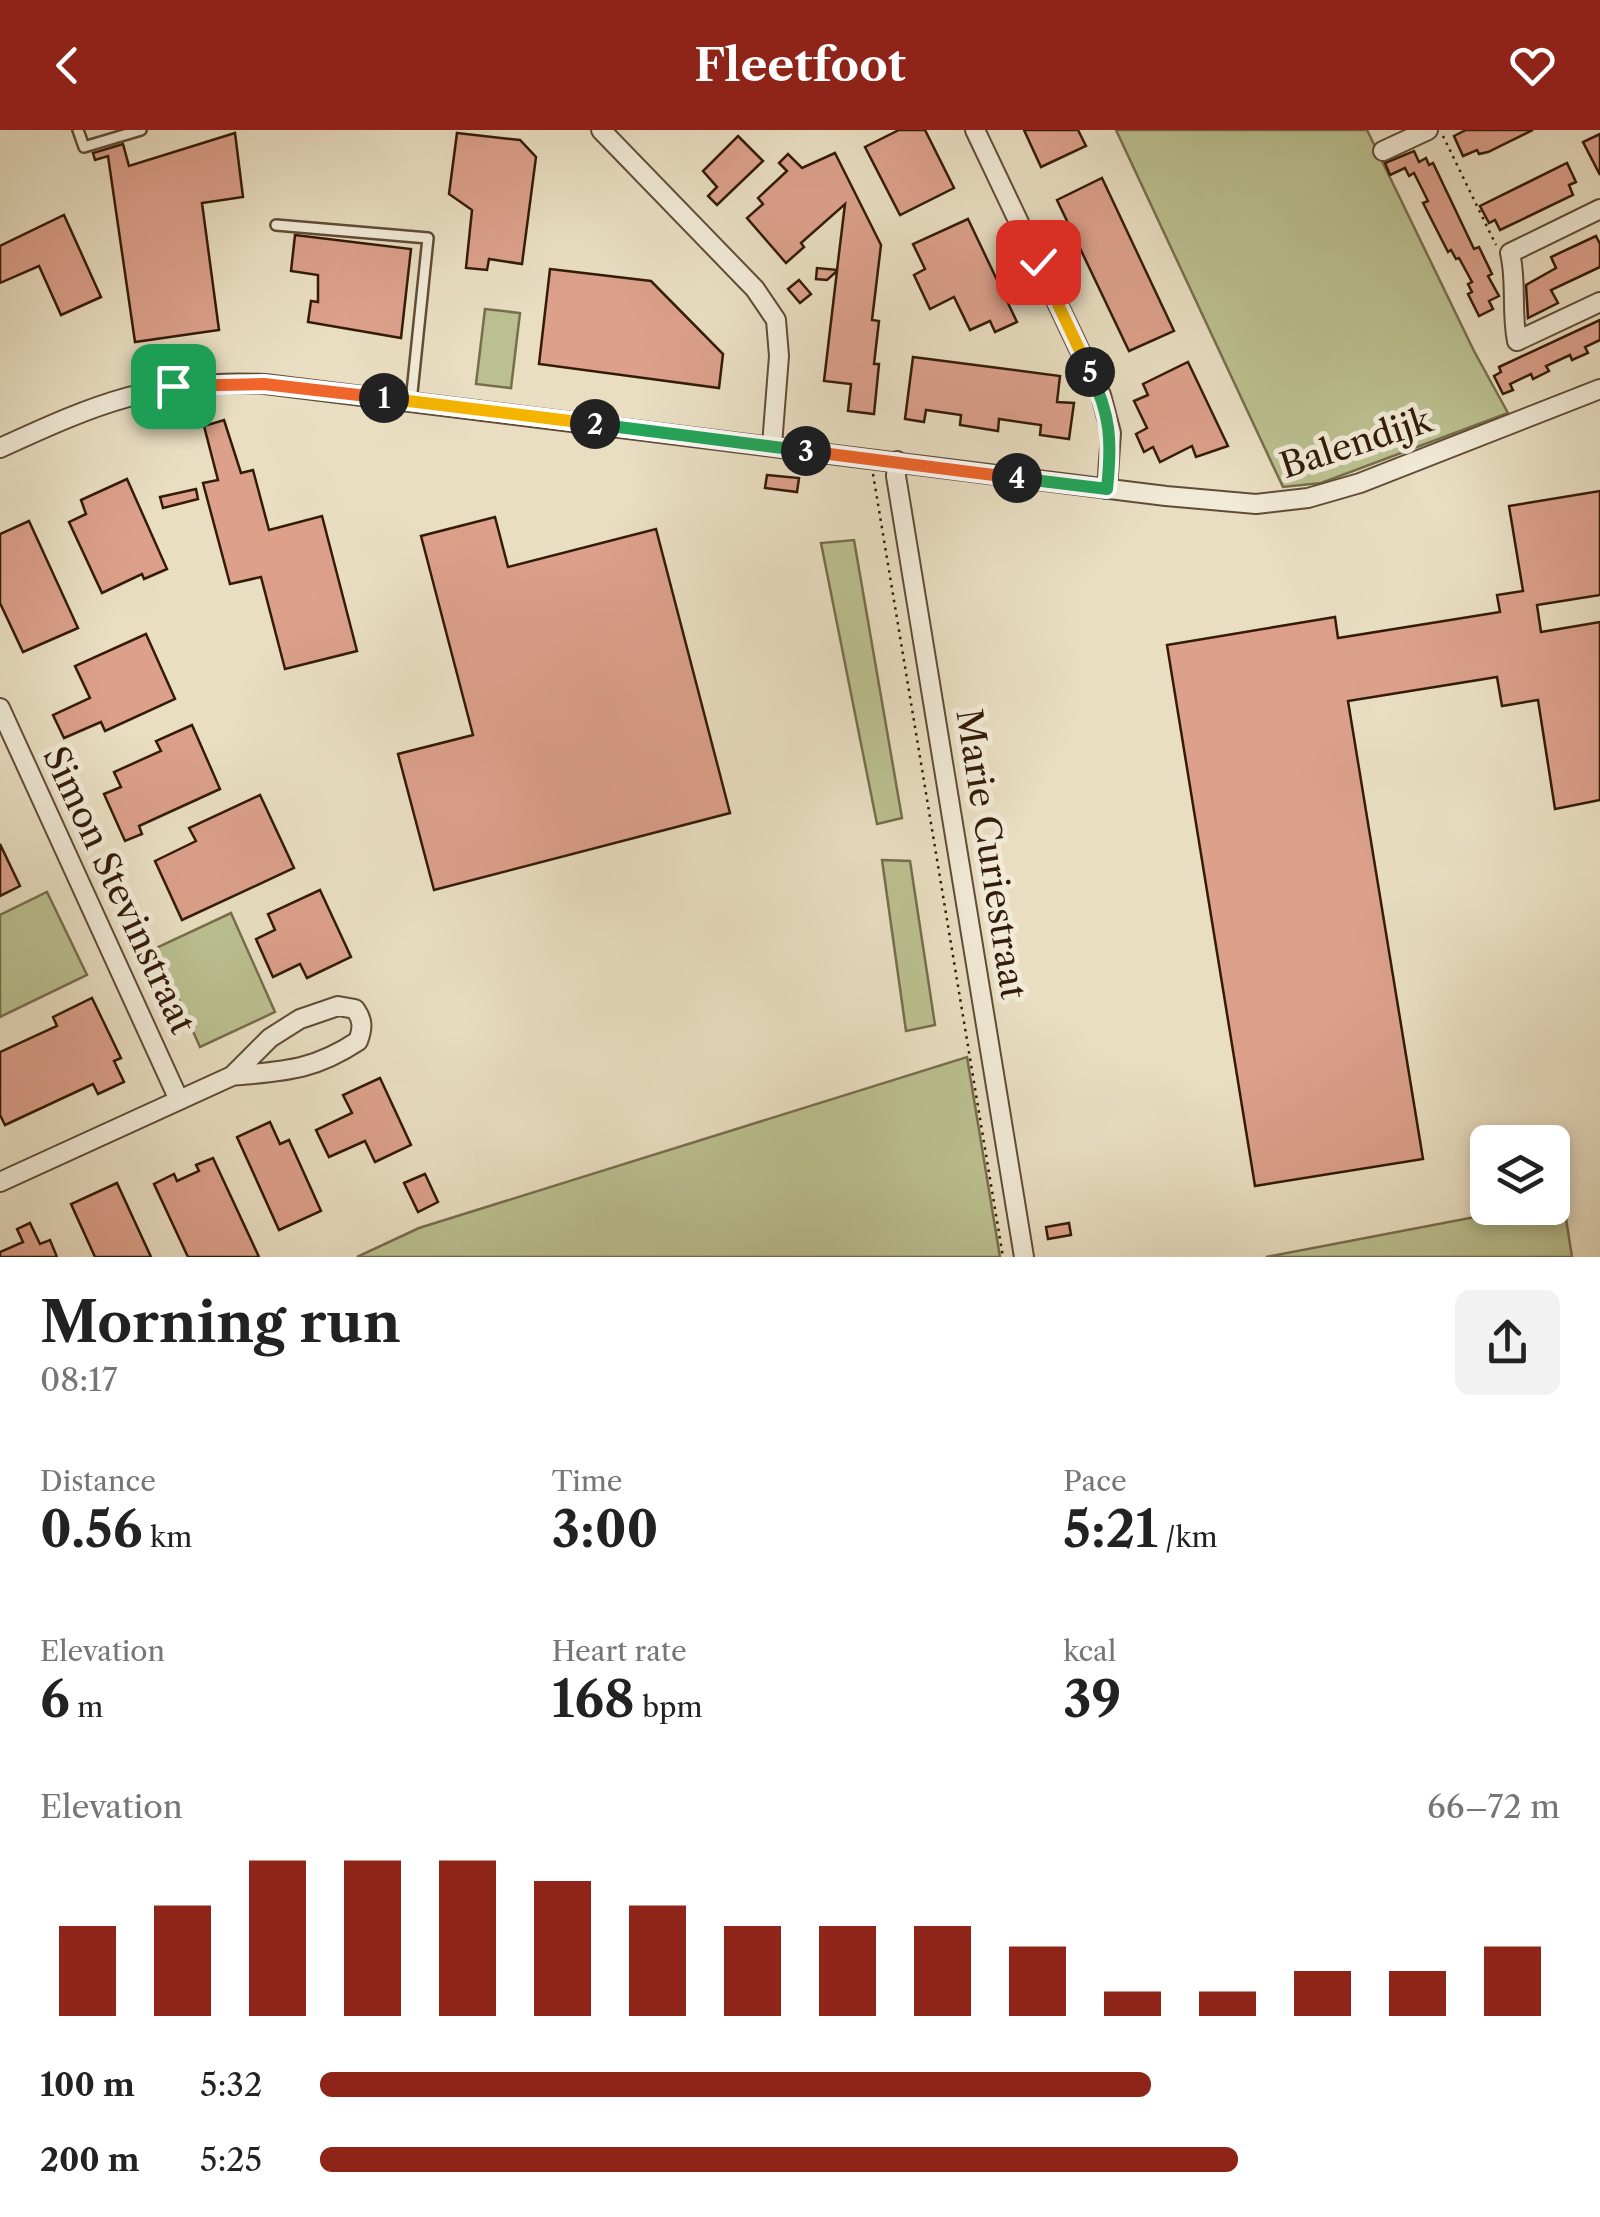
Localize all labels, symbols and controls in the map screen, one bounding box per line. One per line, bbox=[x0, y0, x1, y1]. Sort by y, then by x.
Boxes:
text: Fleetfoot bbox=[694, 37, 906, 93]
icon: back bbox=[40, 38, 95, 93]
icon: heart bbox=[1505, 38, 1560, 93]
pin bbox=[996, 220, 1081, 305]
icon: check bbox=[1011, 235, 1066, 290]
pin bbox=[131, 344, 216, 429]
pin: 5 bbox=[1065, 347, 1115, 397]
text: 5 bbox=[1082, 355, 1098, 389]
icon: arrive bbox=[146, 359, 201, 414]
pin: 1 bbox=[359, 373, 409, 423]
text: 1 bbox=[378, 381, 390, 415]
street label: Balendijk bbox=[1275, 397, 1439, 487]
pin: 2 bbox=[570, 399, 620, 449]
text: 2 bbox=[587, 407, 603, 441]
pin: 3 bbox=[781, 426, 831, 476]
text: 3 bbox=[798, 434, 814, 468]
pin: 4 bbox=[992, 453, 1042, 503]
text: 4 bbox=[1009, 461, 1025, 495]
street label: Marie Curiestraat bbox=[947, 706, 1036, 1002]
street label: Simon Stevinstraat bbox=[34, 739, 205, 1041]
map controls bbox=[1470, 1125, 1570, 1225]
button: layers bbox=[1470, 1125, 1570, 1225]
text: Morning run bbox=[40, 1289, 401, 1356]
button: share bbox=[1455, 1290, 1560, 1395]
text: 08:17 bbox=[40, 1360, 117, 1399]
text: Distance bbox=[40, 1464, 156, 1498]
text: Time bbox=[552, 1464, 622, 1498]
text: Pace bbox=[1063, 1464, 1127, 1498]
text: 0.56 bbox=[40, 1498, 143, 1560]
text: 3:00 bbox=[552, 1498, 658, 1560]
text: 5:21 bbox=[1063, 1498, 1158, 1560]
text: km bbox=[143, 1520, 192, 1554]
text: /km bbox=[1158, 1520, 1218, 1554]
text: Elevation bbox=[40, 1634, 165, 1668]
text: Heart rate bbox=[552, 1634, 687, 1668]
text: kcal bbox=[1063, 1634, 1116, 1668]
text: 6 bbox=[40, 1668, 70, 1730]
text: 168 bbox=[552, 1668, 635, 1730]
text: 39 bbox=[1063, 1668, 1121, 1730]
text: m bbox=[70, 1690, 103, 1724]
text: bpm bbox=[635, 1690, 703, 1724]
text: Elevation bbox=[40, 1787, 183, 1826]
text: 66–72 m bbox=[1427, 1787, 1560, 1826]
text: 100 m bbox=[40, 2065, 135, 2104]
text: 5:32 bbox=[200, 2065, 262, 2104]
text: 200 m bbox=[40, 2140, 140, 2179]
text: 5:25 bbox=[200, 2140, 262, 2179]

